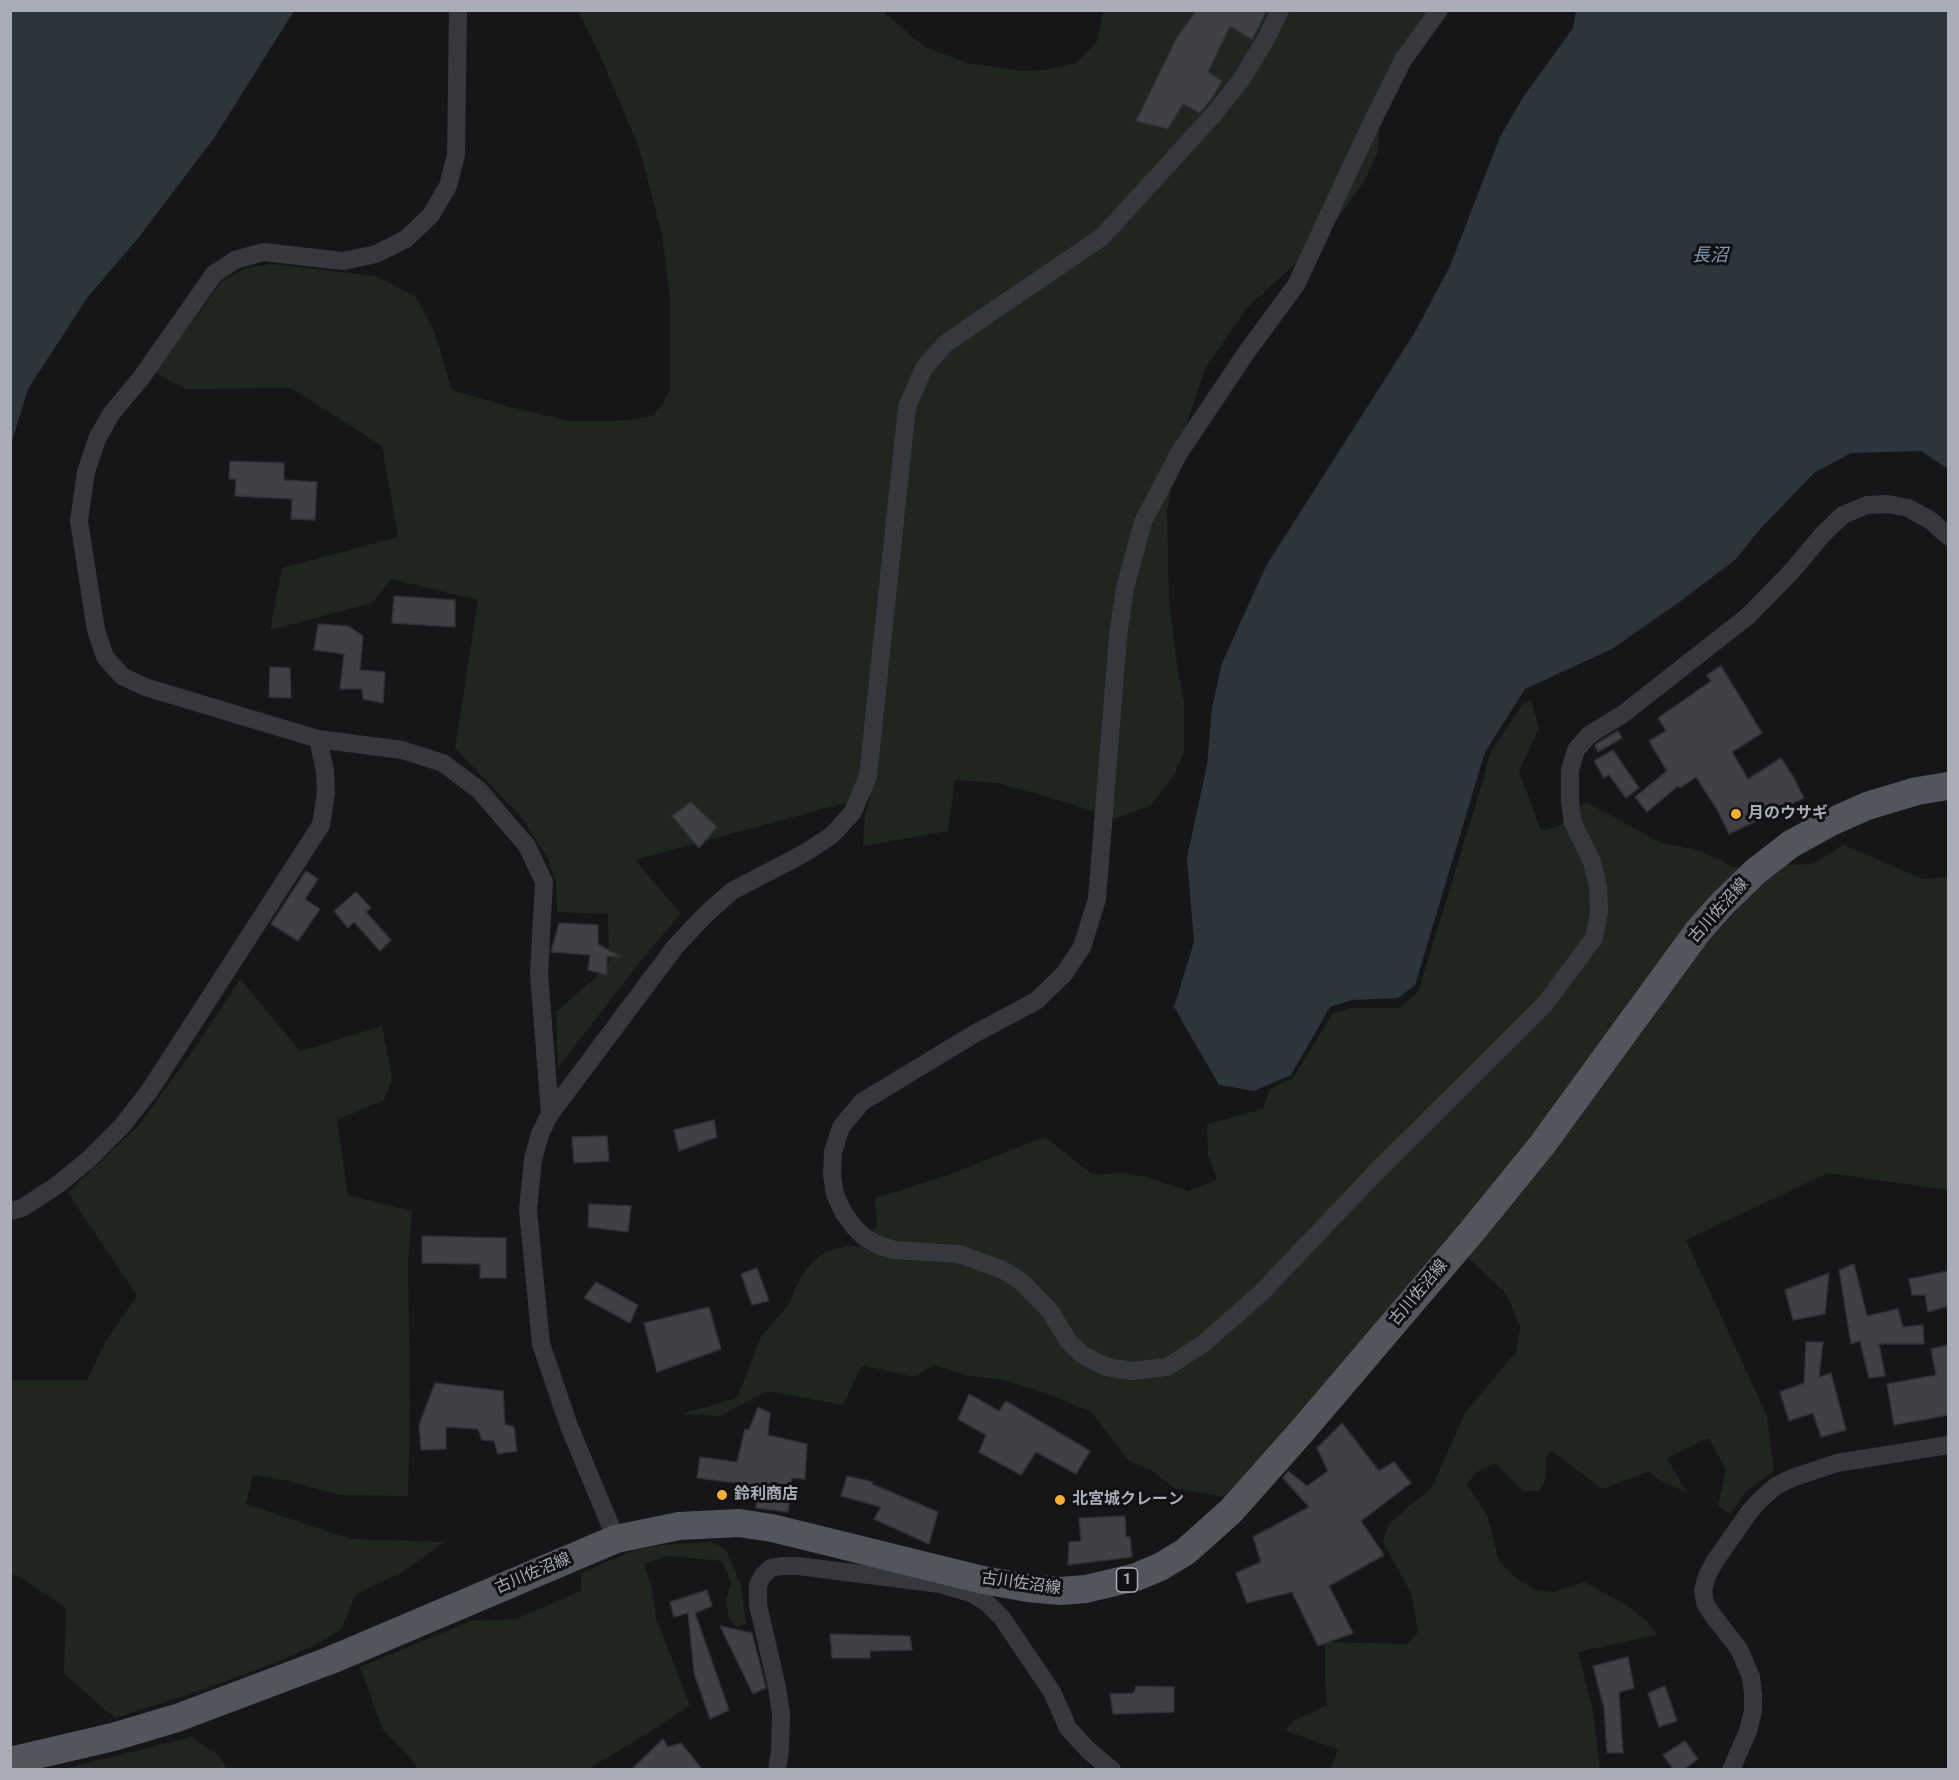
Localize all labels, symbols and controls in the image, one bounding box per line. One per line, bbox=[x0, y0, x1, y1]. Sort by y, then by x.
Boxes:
water label: 長沼 bbox=[1692, 245, 1728, 267]
place label: 月のウサギ bbox=[1748, 804, 1828, 824]
marker: 月のウサギ bbox=[1729, 807, 1743, 821]
street label: 古川佐沼線 bbox=[1685, 875, 1753, 947]
street label: 古川佐沼線 bbox=[1386, 1256, 1452, 1330]
place label: 鈴利商店 bbox=[734, 1485, 798, 1505]
marker: 鈴利商店 bbox=[715, 1488, 729, 1502]
place label: 北宮城クレーン bbox=[1072, 1490, 1184, 1510]
marker: 北宮城クレーン bbox=[1053, 1493, 1067, 1507]
street label: 古川佐沼線 bbox=[492, 1550, 574, 1598]
road number: 1 bbox=[1116, 1568, 1138, 1592]
street label: 古川佐沼線 bbox=[980, 1569, 1062, 1599]

